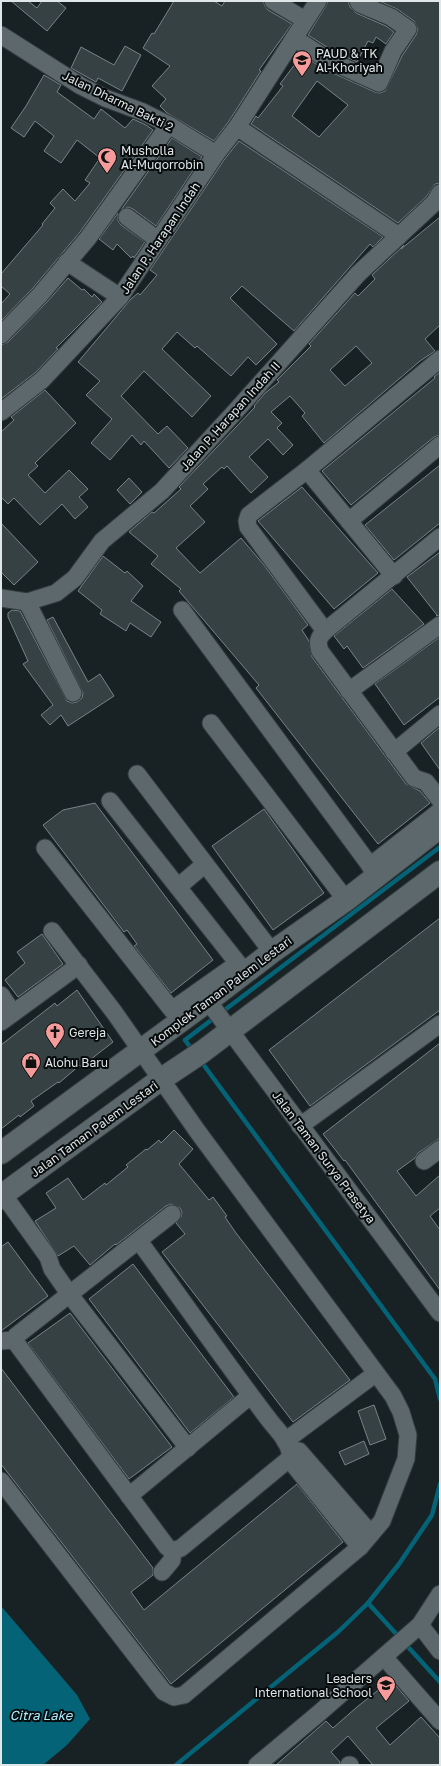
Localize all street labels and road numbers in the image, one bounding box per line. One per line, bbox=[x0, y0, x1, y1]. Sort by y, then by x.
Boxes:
street label: Jalan Dharma Bakti 2 bbox=[60, 68, 176, 134]
street label: Jalan P. Harapan Indah bbox=[117, 179, 203, 297]
street label: Jalan P. Harapan Indah II bbox=[177, 358, 283, 474]
street label: Komplek Taman Palem Lestari bbox=[147, 933, 295, 1049]
street label: Jalan Taman Palem Lestari bbox=[27, 1078, 161, 1180]
street label: Jalan Taman Surya Prasetya bbox=[269, 1088, 379, 1226]

